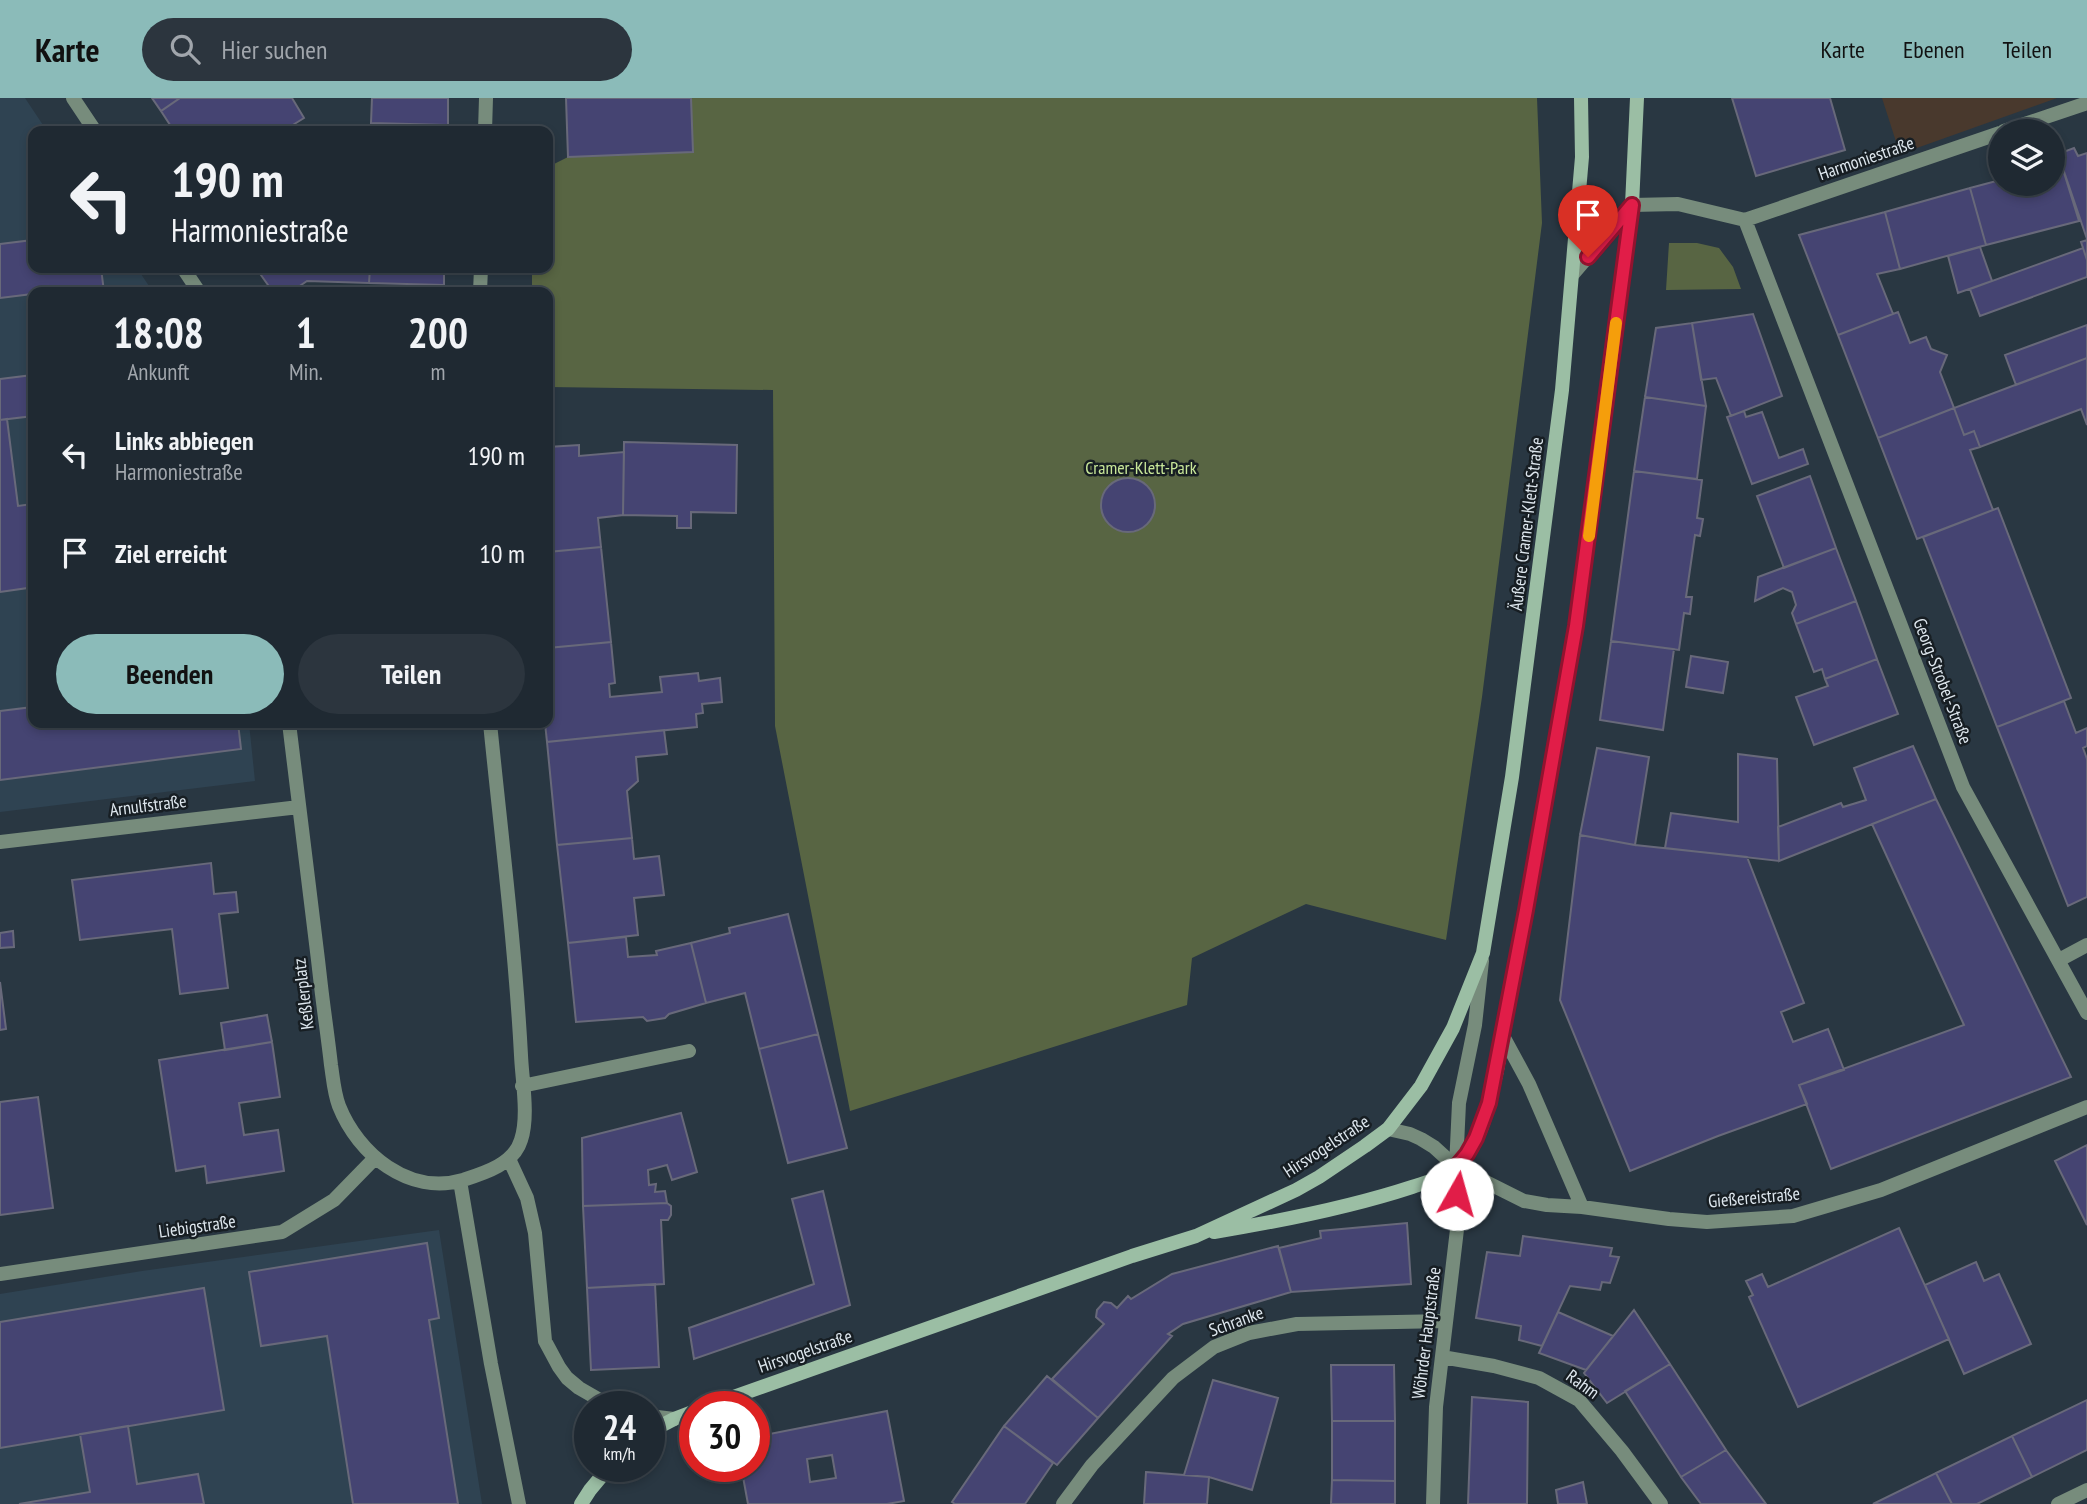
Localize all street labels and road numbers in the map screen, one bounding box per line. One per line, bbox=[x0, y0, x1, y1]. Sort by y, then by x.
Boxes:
street label: Harmoniestraße bbox=[1815, 131, 1917, 185]
street label: Äußere Cramer-Klett-Straße bbox=[1504, 436, 1548, 612]
street label: Georg-Strobel-Straße bbox=[1908, 615, 1978, 747]
street label: Arnulfstraße bbox=[108, 789, 188, 821]
street label: Keßlerplatz bbox=[287, 957, 319, 1031]
street label: Hirsvogelstraße bbox=[1279, 1110, 1373, 1182]
street label: Gießereistraße bbox=[1707, 1182, 1801, 1212]
street label: Liebigstraße bbox=[157, 1209, 237, 1243]
street label: Wöhrder Hauptstraße bbox=[1406, 1266, 1446, 1400]
street label: Schranke bbox=[1206, 1301, 1266, 1341]
street label: Hirsvogelstraße bbox=[755, 1324, 855, 1378]
street label: Rahm bbox=[1562, 1364, 1604, 1404]

